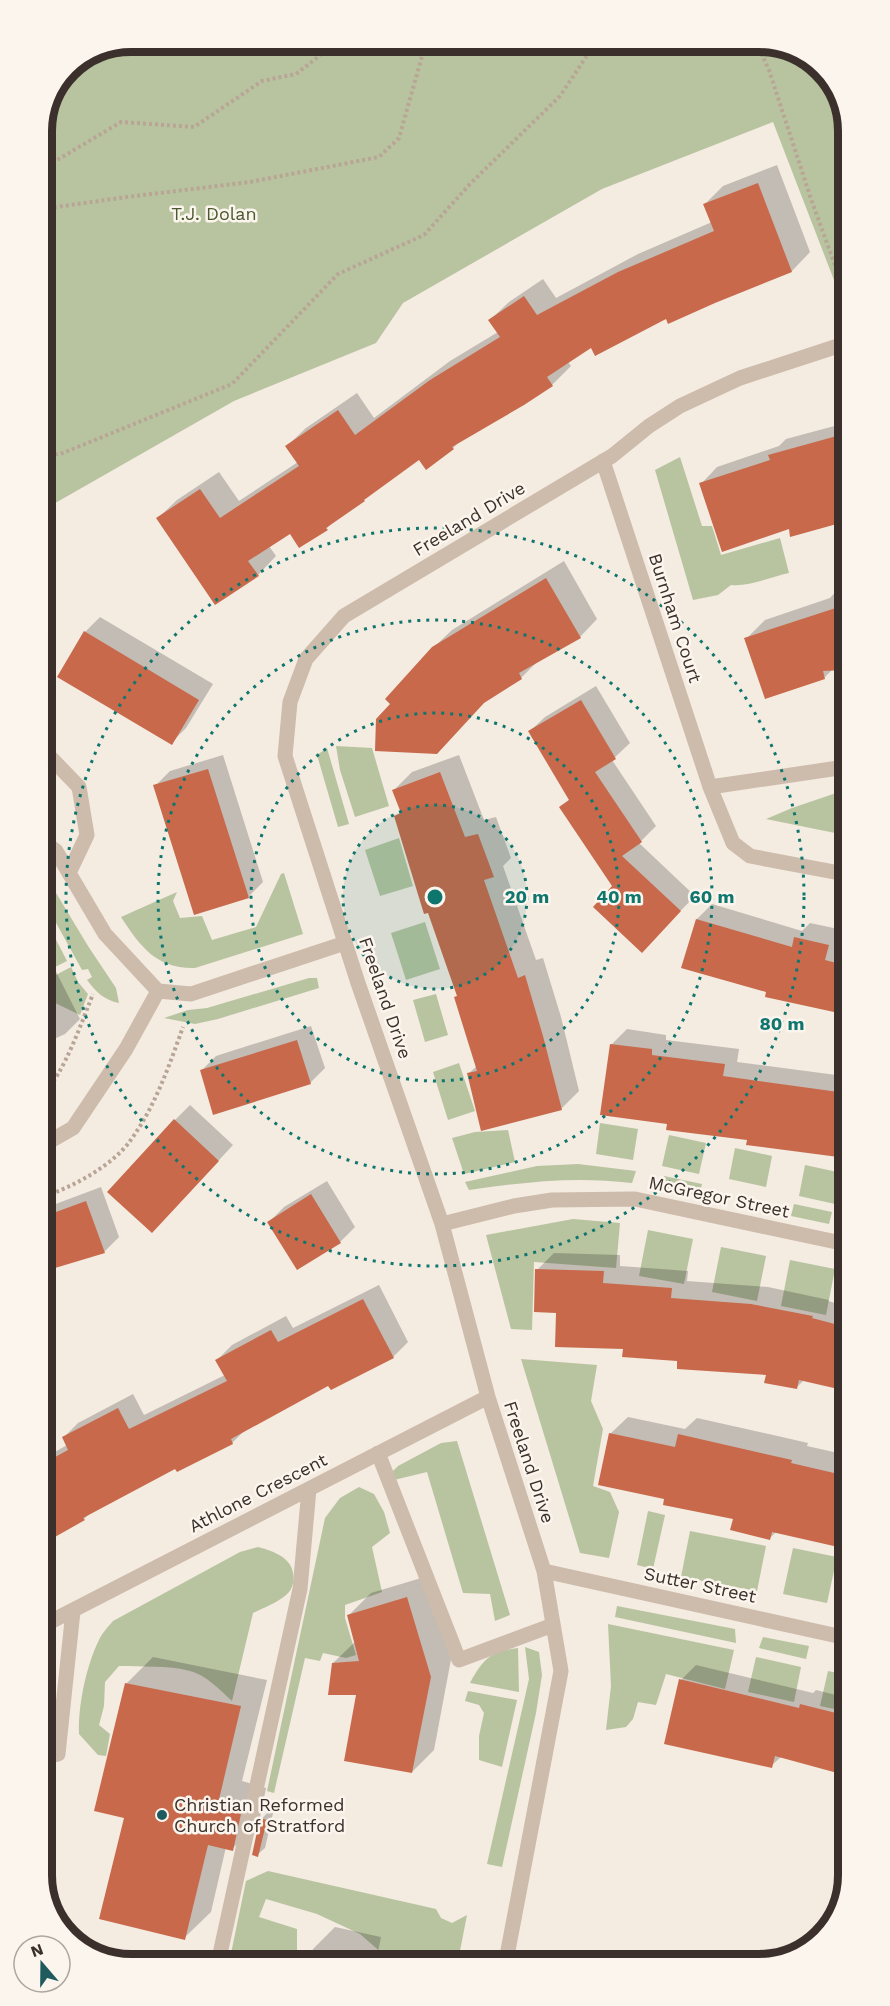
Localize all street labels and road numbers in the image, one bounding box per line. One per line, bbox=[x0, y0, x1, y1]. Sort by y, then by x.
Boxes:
street label: Freeland Drive bbox=[409, 477, 529, 560]
street label: Burnham Court bbox=[645, 551, 706, 686]
street label: Freeland Drive bbox=[355, 934, 416, 1061]
street label: McGregor Street bbox=[647, 1171, 792, 1222]
street label: Freeland Drive bbox=[500, 1398, 559, 1526]
street label: Athlone Crescent bbox=[185, 1448, 331, 1536]
street label: Sutter Street bbox=[642, 1562, 759, 1607]

